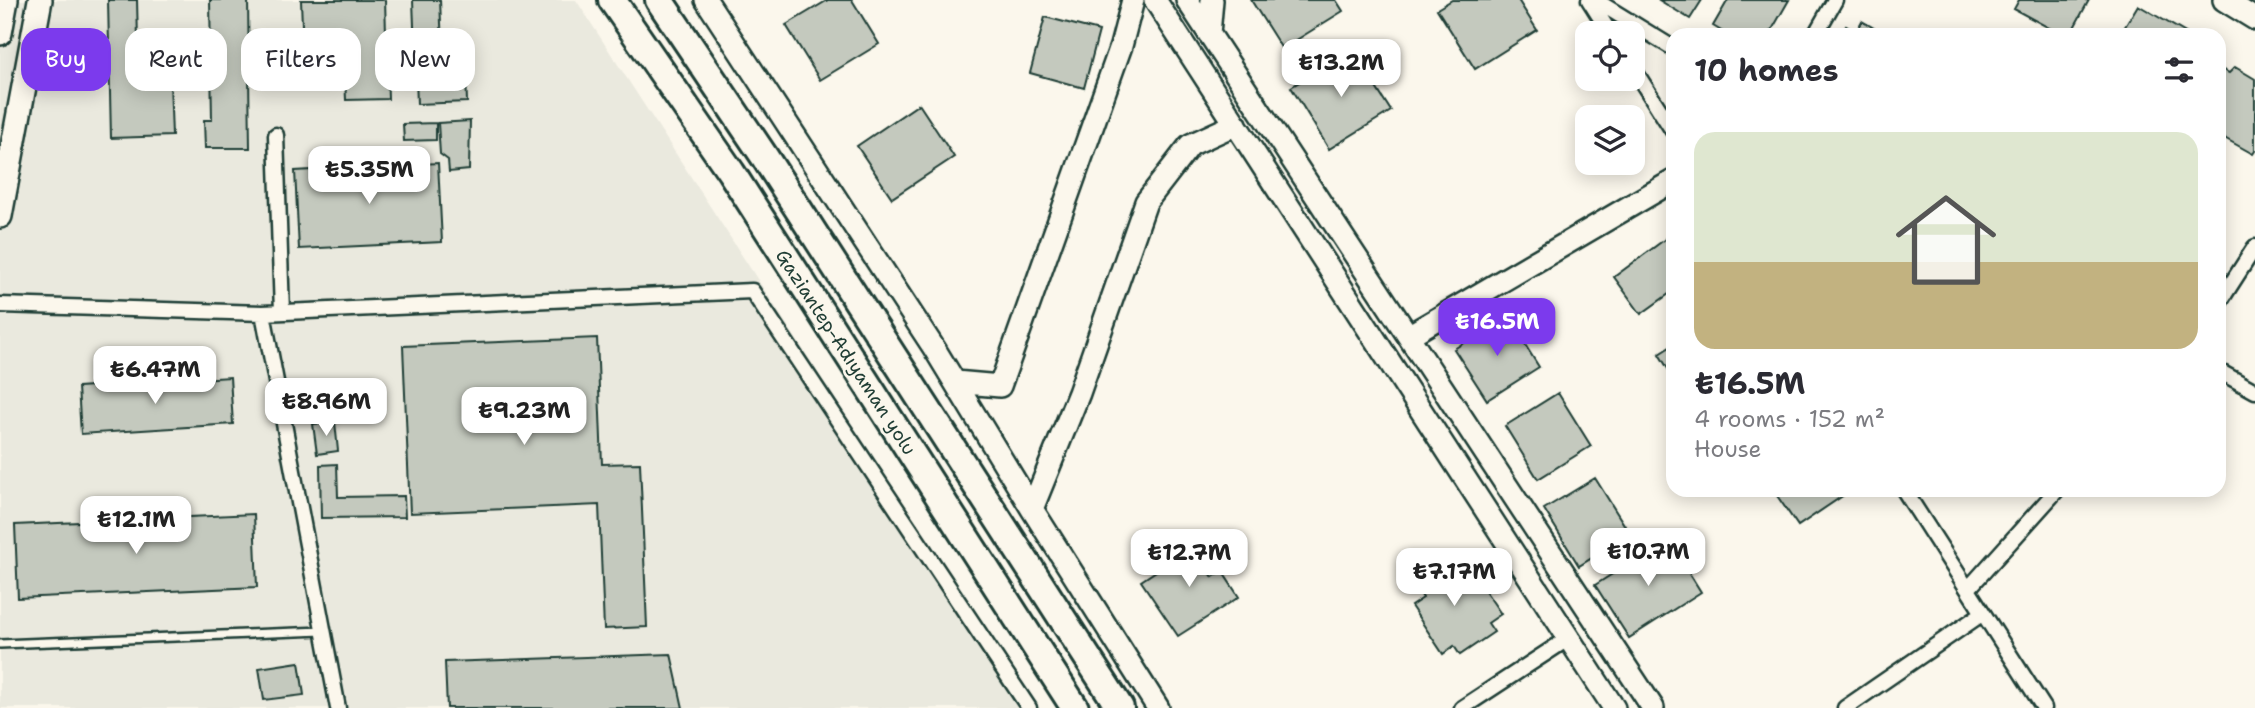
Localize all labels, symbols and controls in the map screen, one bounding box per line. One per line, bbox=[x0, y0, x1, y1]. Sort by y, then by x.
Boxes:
map controls bbox=[1575, 21, 1645, 175]
button: locate bbox=[1575, 21, 1645, 91]
chip: Buy bbox=[21, 28, 111, 91]
chip: Rent bbox=[125, 28, 227, 91]
chip: Filters bbox=[241, 28, 361, 91]
chip: New bbox=[375, 28, 475, 91]
pin: ₺13.2M bbox=[1284, 40, 1398, 99]
text: ₺13.2M bbox=[1298, 47, 1384, 77]
text: 10 homes bbox=[1694, 50, 1839, 91]
icon: filters bbox=[2160, 51, 2198, 89]
button: layers bbox=[1575, 105, 1645, 175]
pin: ₺5.35M bbox=[312, 146, 426, 206]
text: ₺5.35M bbox=[324, 154, 414, 184]
icon: home bbox=[1883, 177, 2009, 303]
street label: Gaziantep-Adıyaman yolu bbox=[770, 244, 922, 460]
pin: ₺16.5M bbox=[1440, 298, 1554, 358]
text: ₺16.5M bbox=[1454, 306, 1540, 336]
pin: ₺6.47M bbox=[98, 346, 212, 406]
text: ₺6.47M bbox=[109, 354, 201, 384]
text: ₺16.5M bbox=[1694, 363, 1805, 404]
pin: ₺8.96M bbox=[269, 378, 383, 438]
text: ₺8.96M bbox=[281, 386, 371, 416]
pin: ₺9.23M bbox=[467, 388, 581, 447]
text: ₺9.23M bbox=[477, 395, 571, 425]
text: 4 rooms · 152 m² bbox=[1694, 404, 1885, 434]
text: House bbox=[1694, 434, 1762, 464]
pin: ₺12.1M bbox=[79, 496, 193, 556]
text: ₺12.1M bbox=[96, 504, 176, 534]
pin: ₺10.7M bbox=[1591, 528, 1705, 588]
pin: ₺12.7M bbox=[1132, 530, 1246, 589]
text: ₺10.7M bbox=[1606, 536, 1690, 566]
text: ₺12.7M bbox=[1147, 537, 1231, 567]
pin: ₺7.17M bbox=[1397, 548, 1511, 608]
text: ₺7.17M bbox=[1412, 556, 1496, 586]

